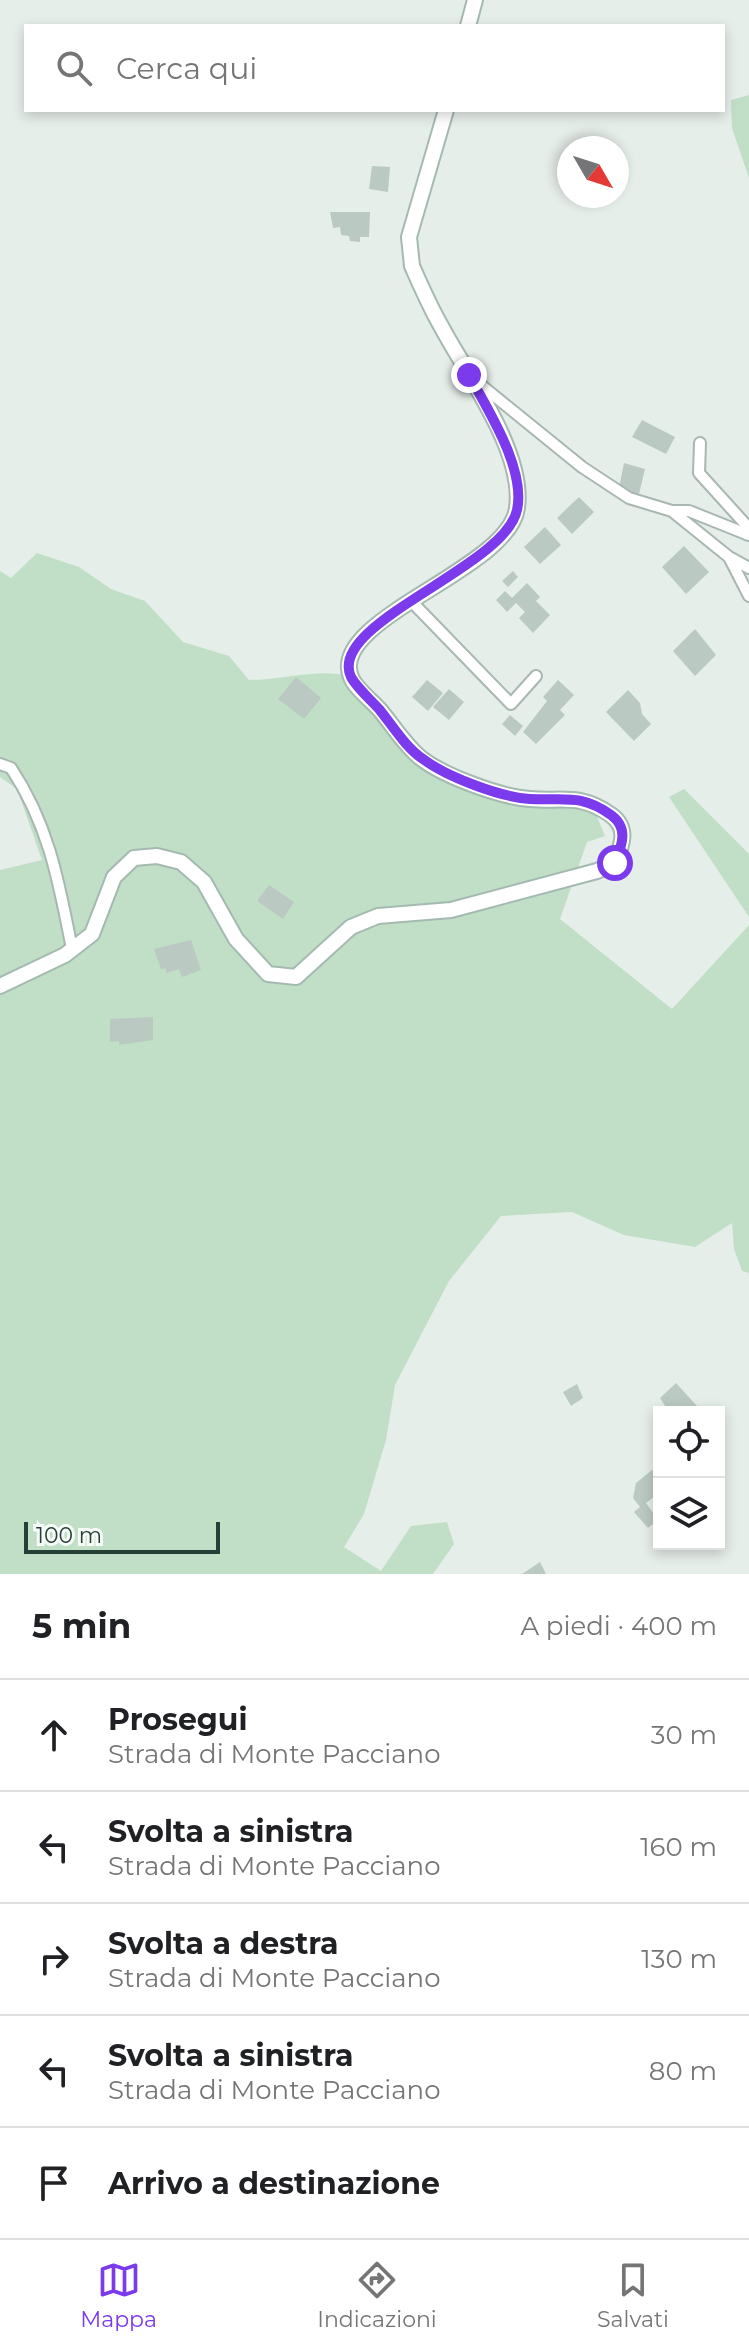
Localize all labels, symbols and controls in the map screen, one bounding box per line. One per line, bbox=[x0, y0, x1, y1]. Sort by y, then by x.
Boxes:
search box bbox=[24, 24, 725, 112]
icon: search bbox=[52, 46, 96, 90]
text: Cerca qui bbox=[116, 50, 257, 87]
north arrow bbox=[557, 136, 629, 208]
route end bbox=[451, 357, 487, 393]
route start bbox=[597, 845, 633, 881]
map controls bbox=[653, 1406, 725, 1550]
button: locate bbox=[653, 1406, 725, 1478]
button: layers bbox=[653, 1478, 725, 1550]
scale bar bbox=[24, 1518, 220, 1554]
text: 100 m bbox=[36, 1522, 102, 1549]
text: 5 min bbox=[32, 1605, 131, 1647]
text: A piedi · 400 m bbox=[520, 1610, 717, 1642]
text: Prosegui bbox=[108, 1701, 247, 1738]
icon: ahead bbox=[32, 1713, 76, 1757]
text: 30 m bbox=[651, 1719, 717, 1751]
text: Strada di Monte Pacciano bbox=[108, 1738, 440, 1770]
text: Svolta a sinistra bbox=[108, 1813, 354, 1850]
icon: left bbox=[32, 1825, 76, 1869]
text: 160 m bbox=[640, 1831, 717, 1863]
text: Strada di Monte Pacciano bbox=[108, 1850, 440, 1882]
text: Svolta a destra bbox=[108, 1925, 338, 1962]
icon: right bbox=[32, 1937, 76, 1981]
text: 130 m bbox=[641, 1943, 717, 1975]
text: Strada di Monte Pacciano bbox=[108, 1962, 440, 1994]
text: Svolta a sinistra bbox=[108, 2037, 354, 2074]
icon: left bbox=[32, 2049, 76, 2093]
text: 80 m bbox=[649, 2055, 717, 2087]
text: Strada di Monte Pacciano bbox=[108, 2074, 440, 2106]
icon: arrive bbox=[32, 2161, 76, 2205]
text: Arrivo a destinazione bbox=[108, 2165, 440, 2202]
tab: Mappa bbox=[80, 2258, 157, 2333]
tab: Indicazioni bbox=[317, 2258, 437, 2333]
tab: Salvati bbox=[597, 2258, 669, 2333]

